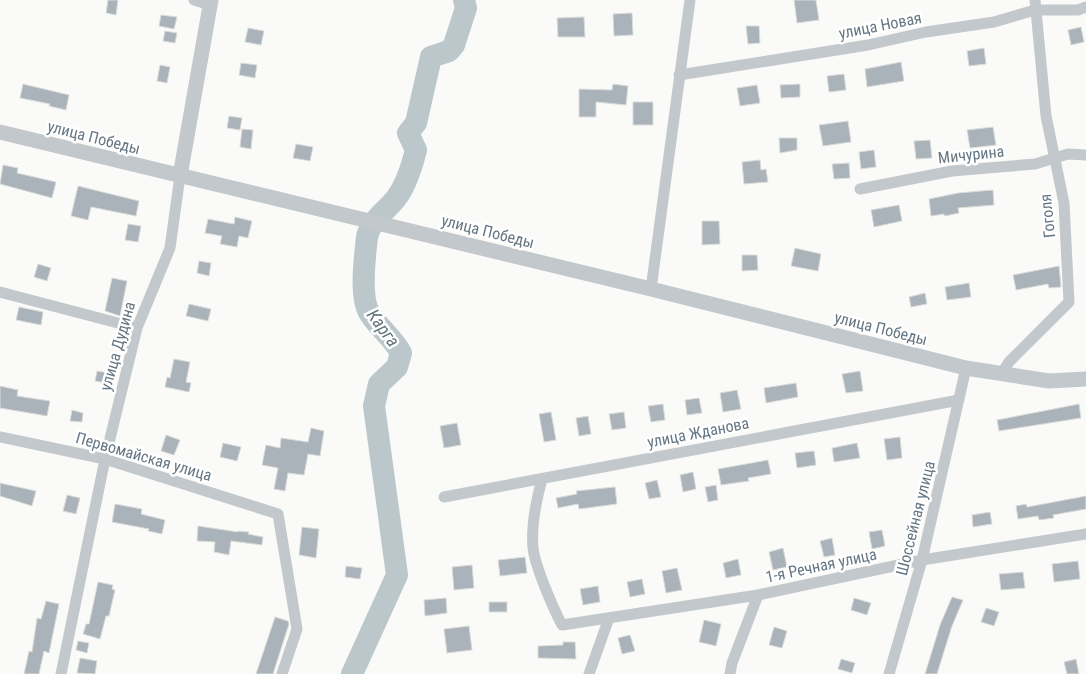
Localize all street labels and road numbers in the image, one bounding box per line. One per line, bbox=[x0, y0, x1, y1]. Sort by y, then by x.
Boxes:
street label: улица Новая bbox=[837, 8, 923, 43]
street label: улица Победы bbox=[45, 117, 142, 158]
street label: Мичурина bbox=[937, 142, 1005, 167]
street label: Гоголя bbox=[1036, 193, 1059, 239]
street label: улица Победы bbox=[439, 211, 536, 252]
street label: улица Дудина bbox=[96, 299, 139, 393]
street label: улица Победы bbox=[832, 308, 929, 349]
street label: улица Жданова bbox=[646, 413, 751, 452]
street label: Первомайская улица bbox=[74, 428, 214, 485]
street label: Шоссейная улица bbox=[892, 459, 939, 577]
street label: 1-я Речная улица bbox=[764, 544, 878, 587]

